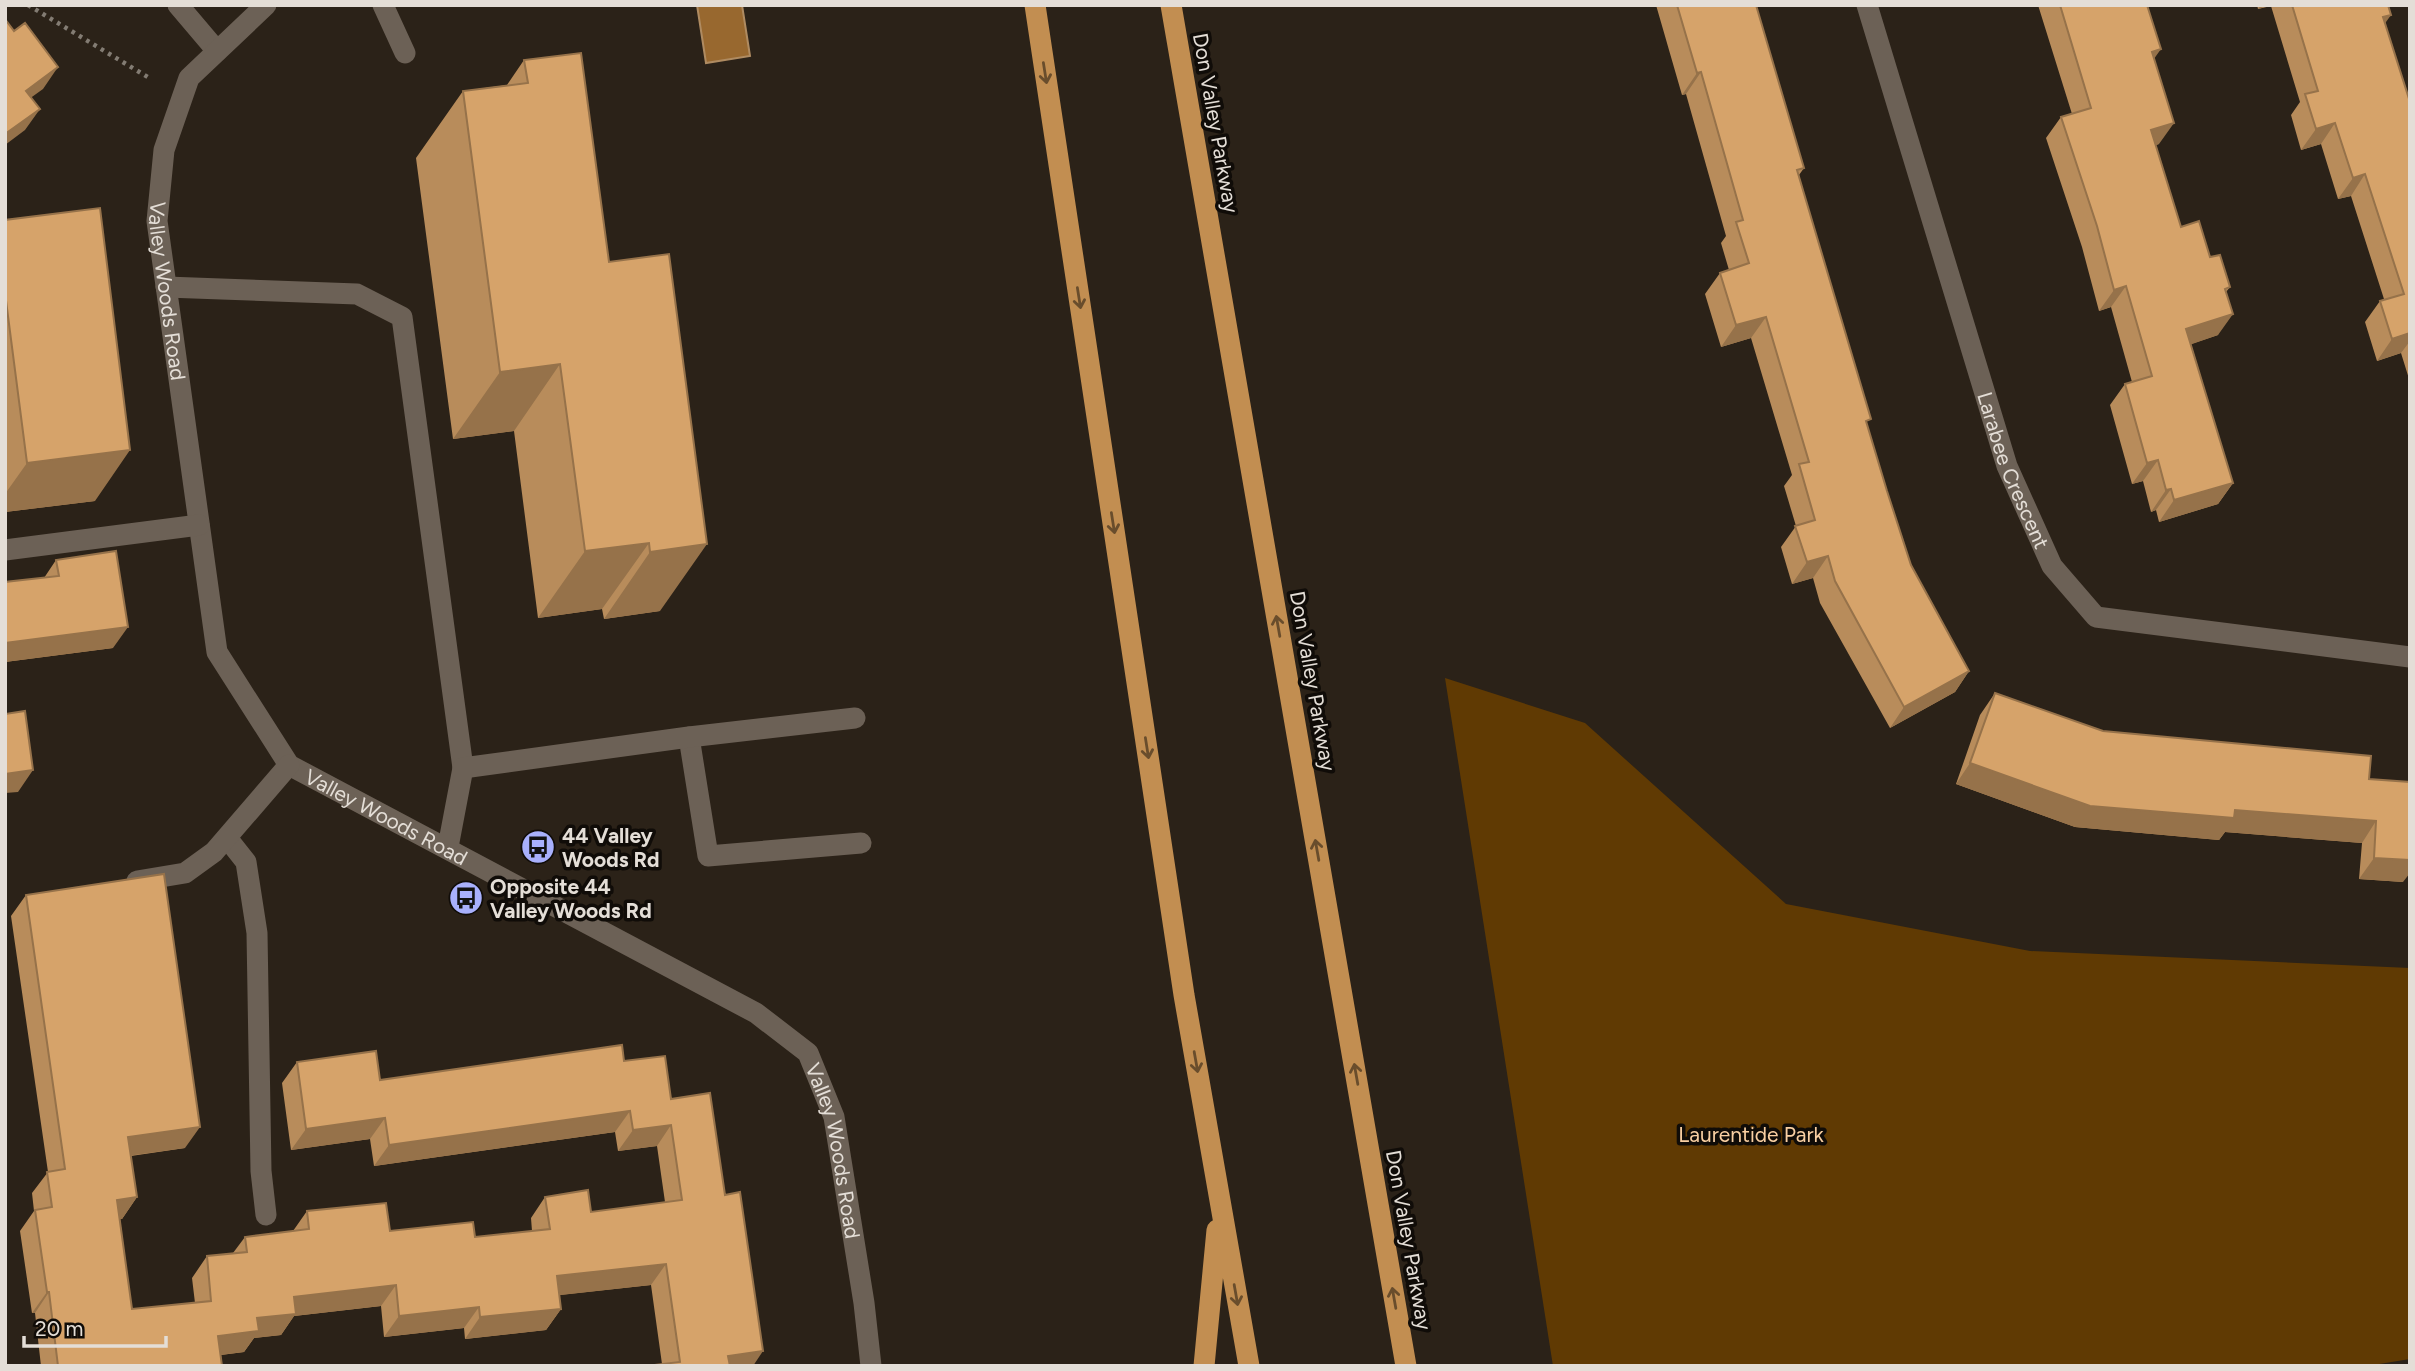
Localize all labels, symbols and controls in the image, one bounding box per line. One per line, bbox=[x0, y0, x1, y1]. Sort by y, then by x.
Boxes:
street label: Don Valley Parkway bbox=[1188, 31, 1244, 215]
one-way arrow bbox=[1039, 61, 1052, 84]
street label: Valley Woods Road bbox=[144, 200, 192, 382]
one-way arrow bbox=[1073, 286, 1086, 309]
street label: Larabee Crescent bbox=[1973, 389, 2055, 553]
one-way arrow bbox=[1107, 511, 1120, 534]
street label: Don Valley Parkway bbox=[1285, 589, 1341, 773]
one-way arrow bbox=[1271, 615, 1284, 638]
one-way arrow bbox=[1141, 736, 1154, 758]
street label: Valley Woods Road bbox=[301, 763, 472, 870]
place label: 44 Valley Woods Rd bbox=[562, 823, 660, 872]
bus stop icon: 44 Valley Woods Rd bbox=[519, 828, 557, 866]
one-way arrow bbox=[1310, 839, 1323, 862]
place label: Opposite 44 Valley Woods Rd bbox=[490, 874, 652, 923]
bus stop icon: Opposite 44 Valley Woods Rd bbox=[447, 879, 485, 917]
one-way arrow bbox=[1190, 1050, 1203, 1073]
street label: Valley Woods Road bbox=[801, 1059, 866, 1240]
one-way arrow bbox=[1348, 1063, 1362, 1086]
park label: Laurentide Park bbox=[1678, 1122, 1824, 1147]
street label: Don Valley Parkway bbox=[1381, 1148, 1437, 1332]
one-way arrow bbox=[1230, 1283, 1243, 1306]
one-way arrow bbox=[1387, 1288, 1400, 1310]
scale bar bbox=[24, 1304, 166, 1348]
text: 20 m bbox=[35, 1316, 83, 1341]

